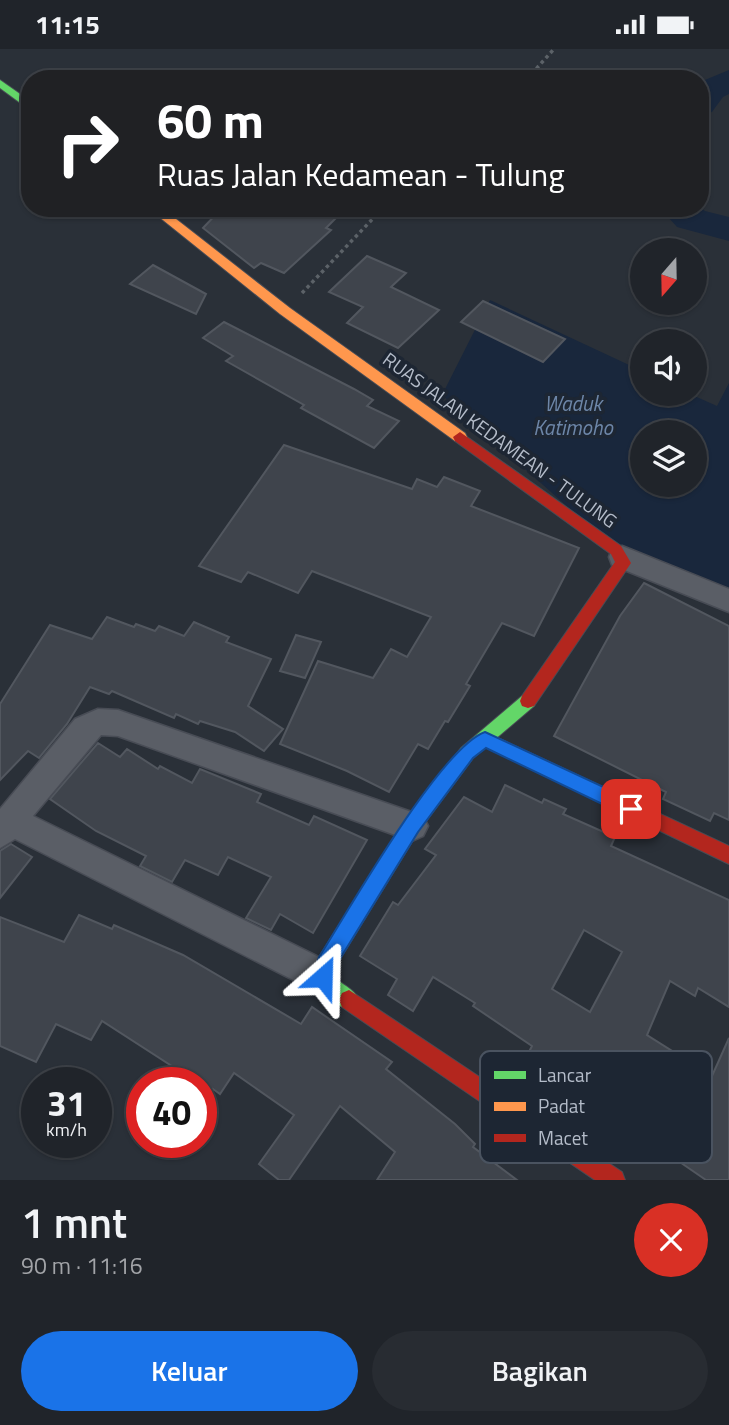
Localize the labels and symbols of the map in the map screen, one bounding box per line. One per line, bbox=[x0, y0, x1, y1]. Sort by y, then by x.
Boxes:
north arrow bbox=[630, 238, 707, 315]
street label: RUAS JALAN KEDAMEAN - TULUNG bbox=[377, 345, 624, 535]
water label: Waduk Katimoho bbox=[533, 387, 613, 443]
pin bbox=[601, 779, 661, 839]
position arrow bbox=[286, 940, 360, 1014]
legend bbox=[480, 1051, 712, 1163]
text: Lancar bbox=[538, 1060, 592, 1089]
speed limit sign: 40 bbox=[126, 1067, 217, 1158]
text: Padat bbox=[538, 1091, 585, 1120]
text: Macet bbox=[538, 1123, 588, 1152]

